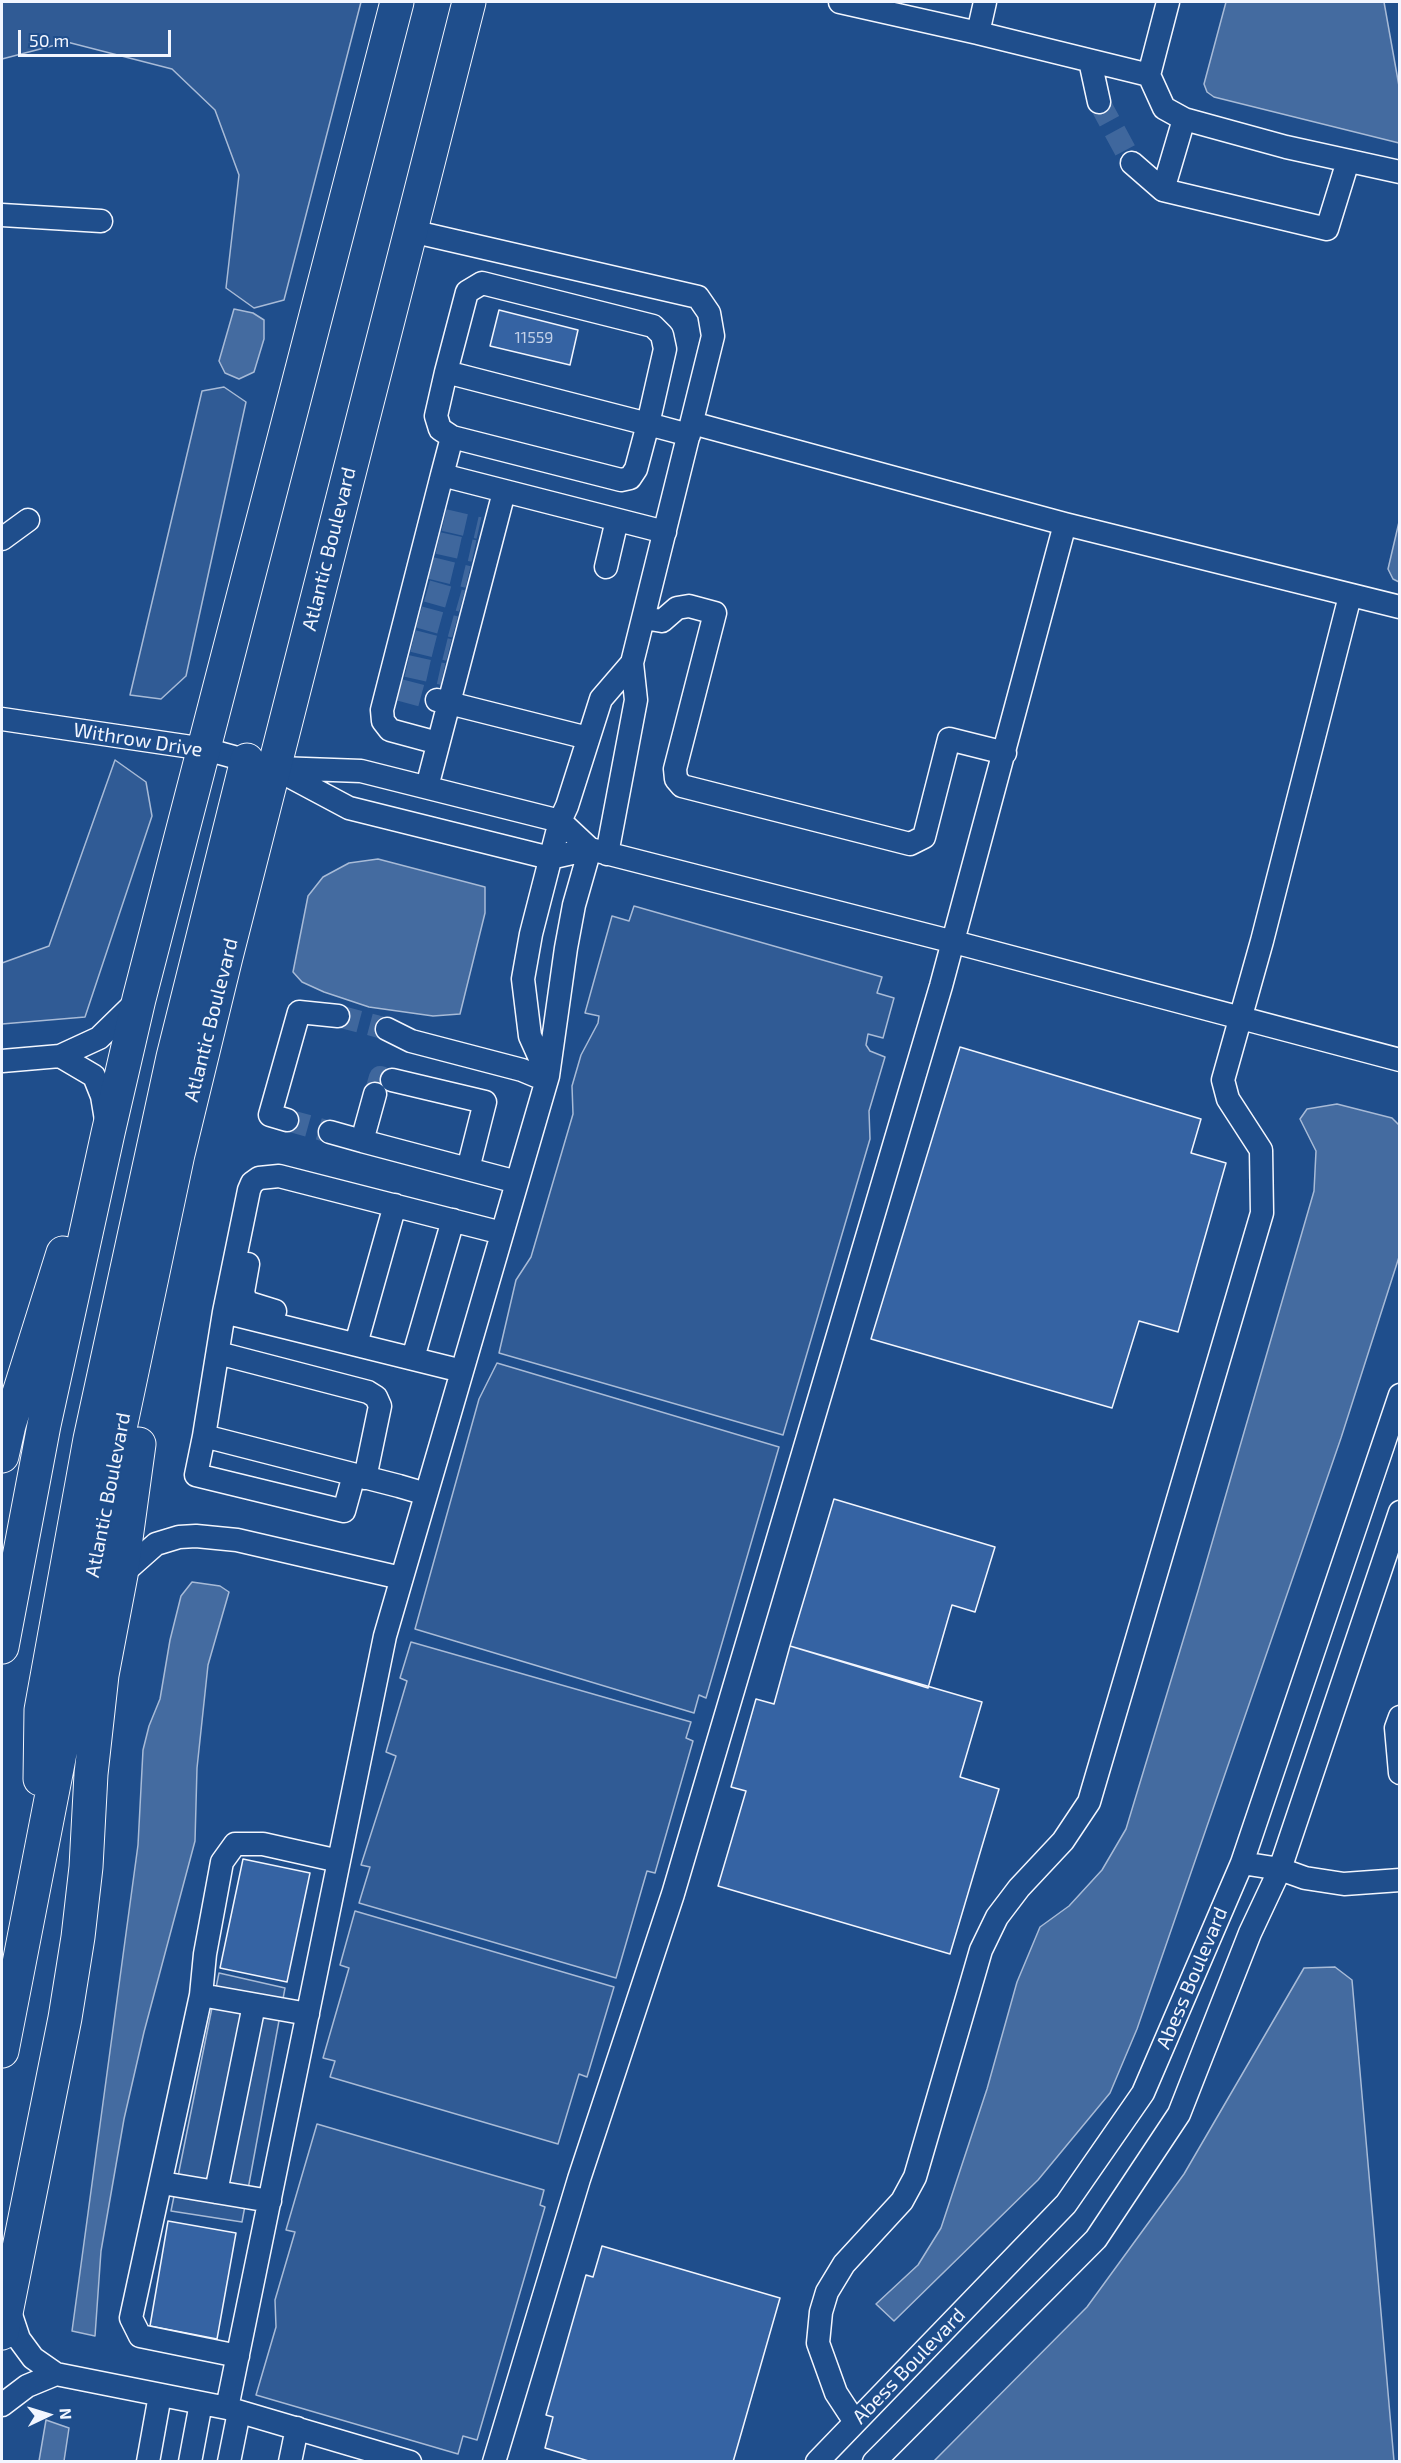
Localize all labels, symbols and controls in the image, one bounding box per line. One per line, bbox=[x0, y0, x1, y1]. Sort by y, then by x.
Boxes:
scale bar bbox=[21, 18, 174, 56]
text: 50 m bbox=[29, 29, 69, 51]
house number: 11559 bbox=[514, 328, 554, 348]
street label: Atlantic Boulevard bbox=[297, 465, 361, 633]
street label: Withrow Drive bbox=[72, 718, 204, 762]
street label: Atlantic Boulevard bbox=[179, 936, 243, 1104]
street label: Atlantic Boulevard bbox=[80, 1410, 136, 1580]
street label: Abess Boulevard bbox=[1151, 1903, 1233, 2053]
street label: Abess Boulevard bbox=[848, 2303, 970, 2429]
north arrow bbox=[18, 2385, 78, 2445]
text: N bbox=[57, 2407, 76, 2420]

